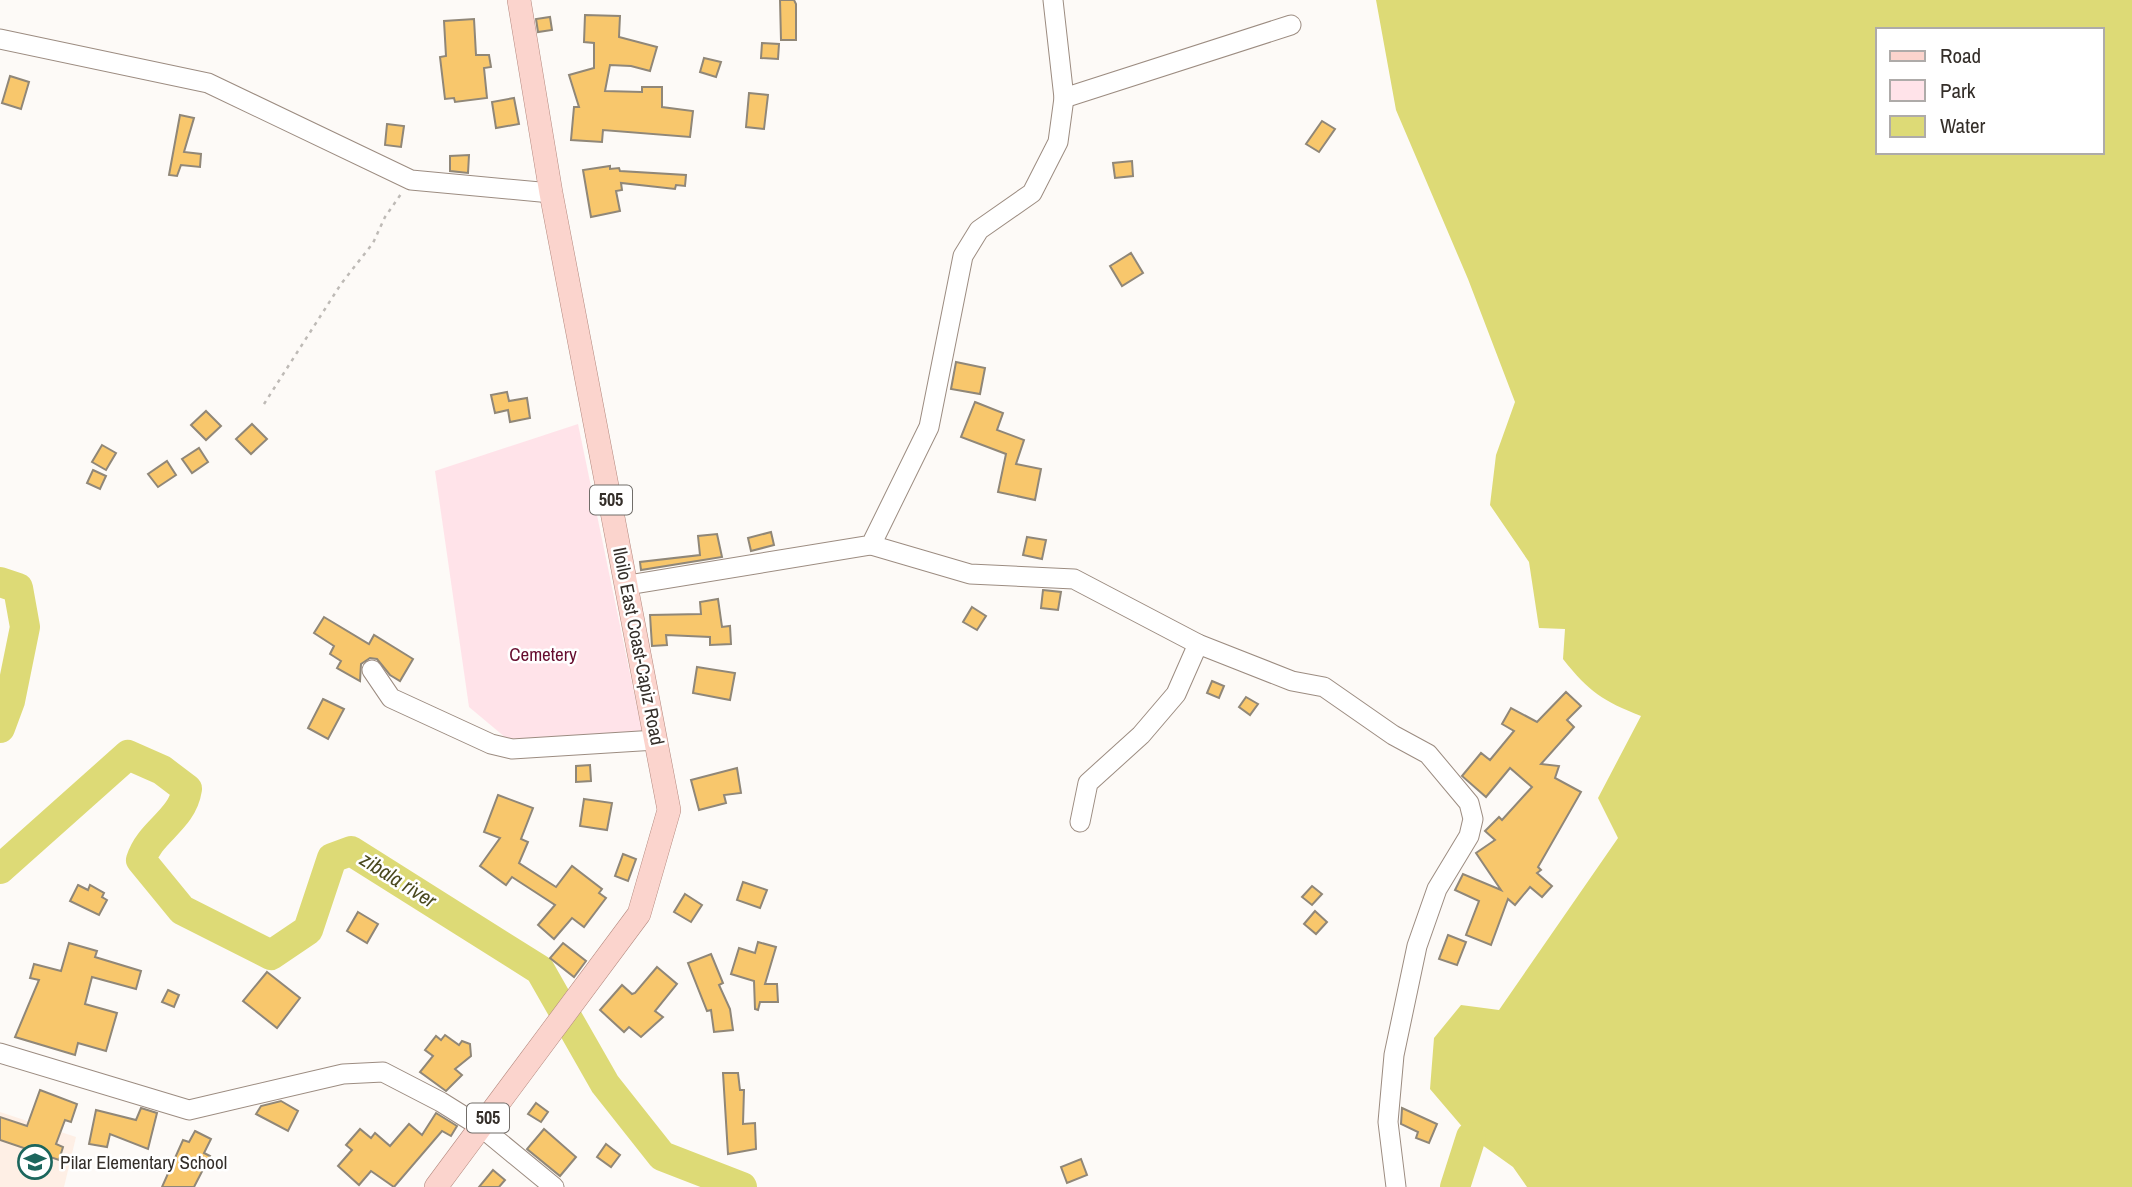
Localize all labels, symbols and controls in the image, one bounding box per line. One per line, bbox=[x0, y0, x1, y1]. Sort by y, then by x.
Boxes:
legend bbox=[1876, 28, 2104, 154]
text: Road bbox=[1940, 41, 1981, 70]
text: Park bbox=[1940, 76, 1976, 105]
text: Water bbox=[1940, 111, 1986, 140]
road number: 505 bbox=[590, 486, 632, 514]
street label: Iloilo East Coast-Capiz Road bbox=[607, 545, 671, 747]
park label: Cemetery bbox=[509, 641, 577, 667]
water label: zibala river bbox=[354, 845, 443, 915]
road number: 505 bbox=[467, 1104, 509, 1133]
school or university icon: Pilar Elementary School bbox=[16, 1143, 54, 1181]
place label: Pilar Elementary School bbox=[60, 1149, 227, 1175]

